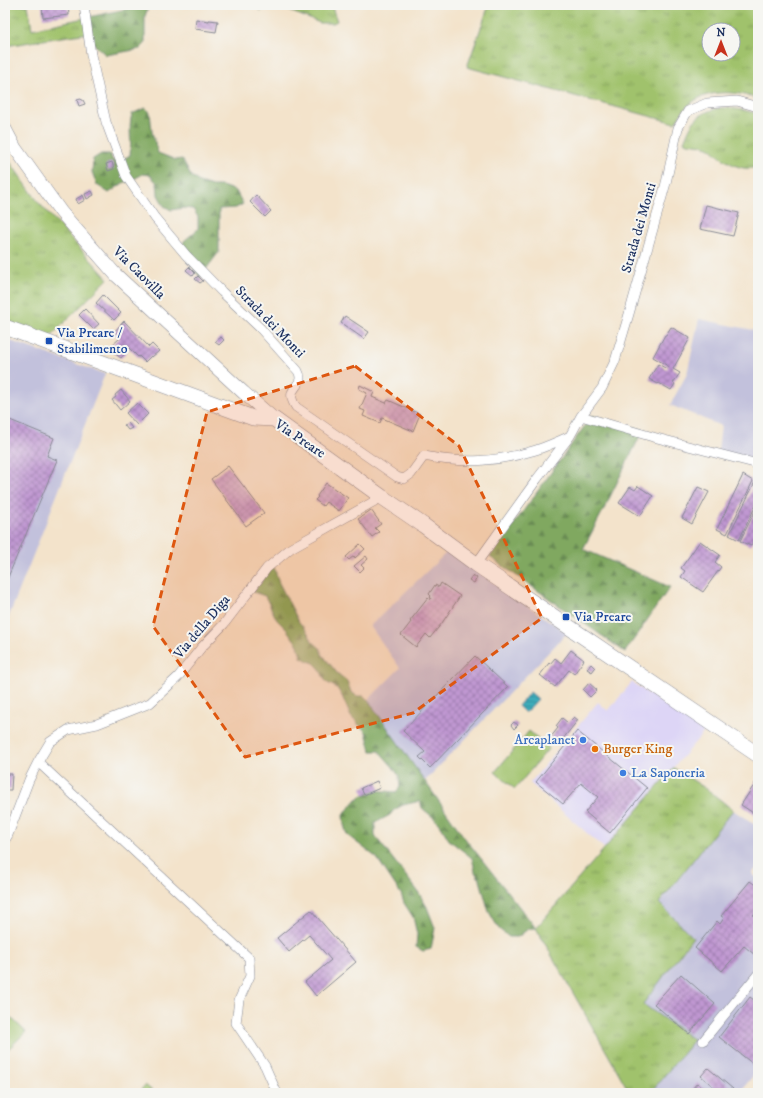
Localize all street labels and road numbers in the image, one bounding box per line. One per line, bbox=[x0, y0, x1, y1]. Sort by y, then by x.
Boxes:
street label: Strada dei Monti bbox=[618, 180, 661, 275]
street label: Via Caovilla bbox=[108, 242, 169, 303]
street label: Strada dei Monti bbox=[231, 282, 309, 362]
street label: Via Preare bbox=[270, 415, 329, 463]
street label: Via della Diga bbox=[169, 591, 234, 664]

